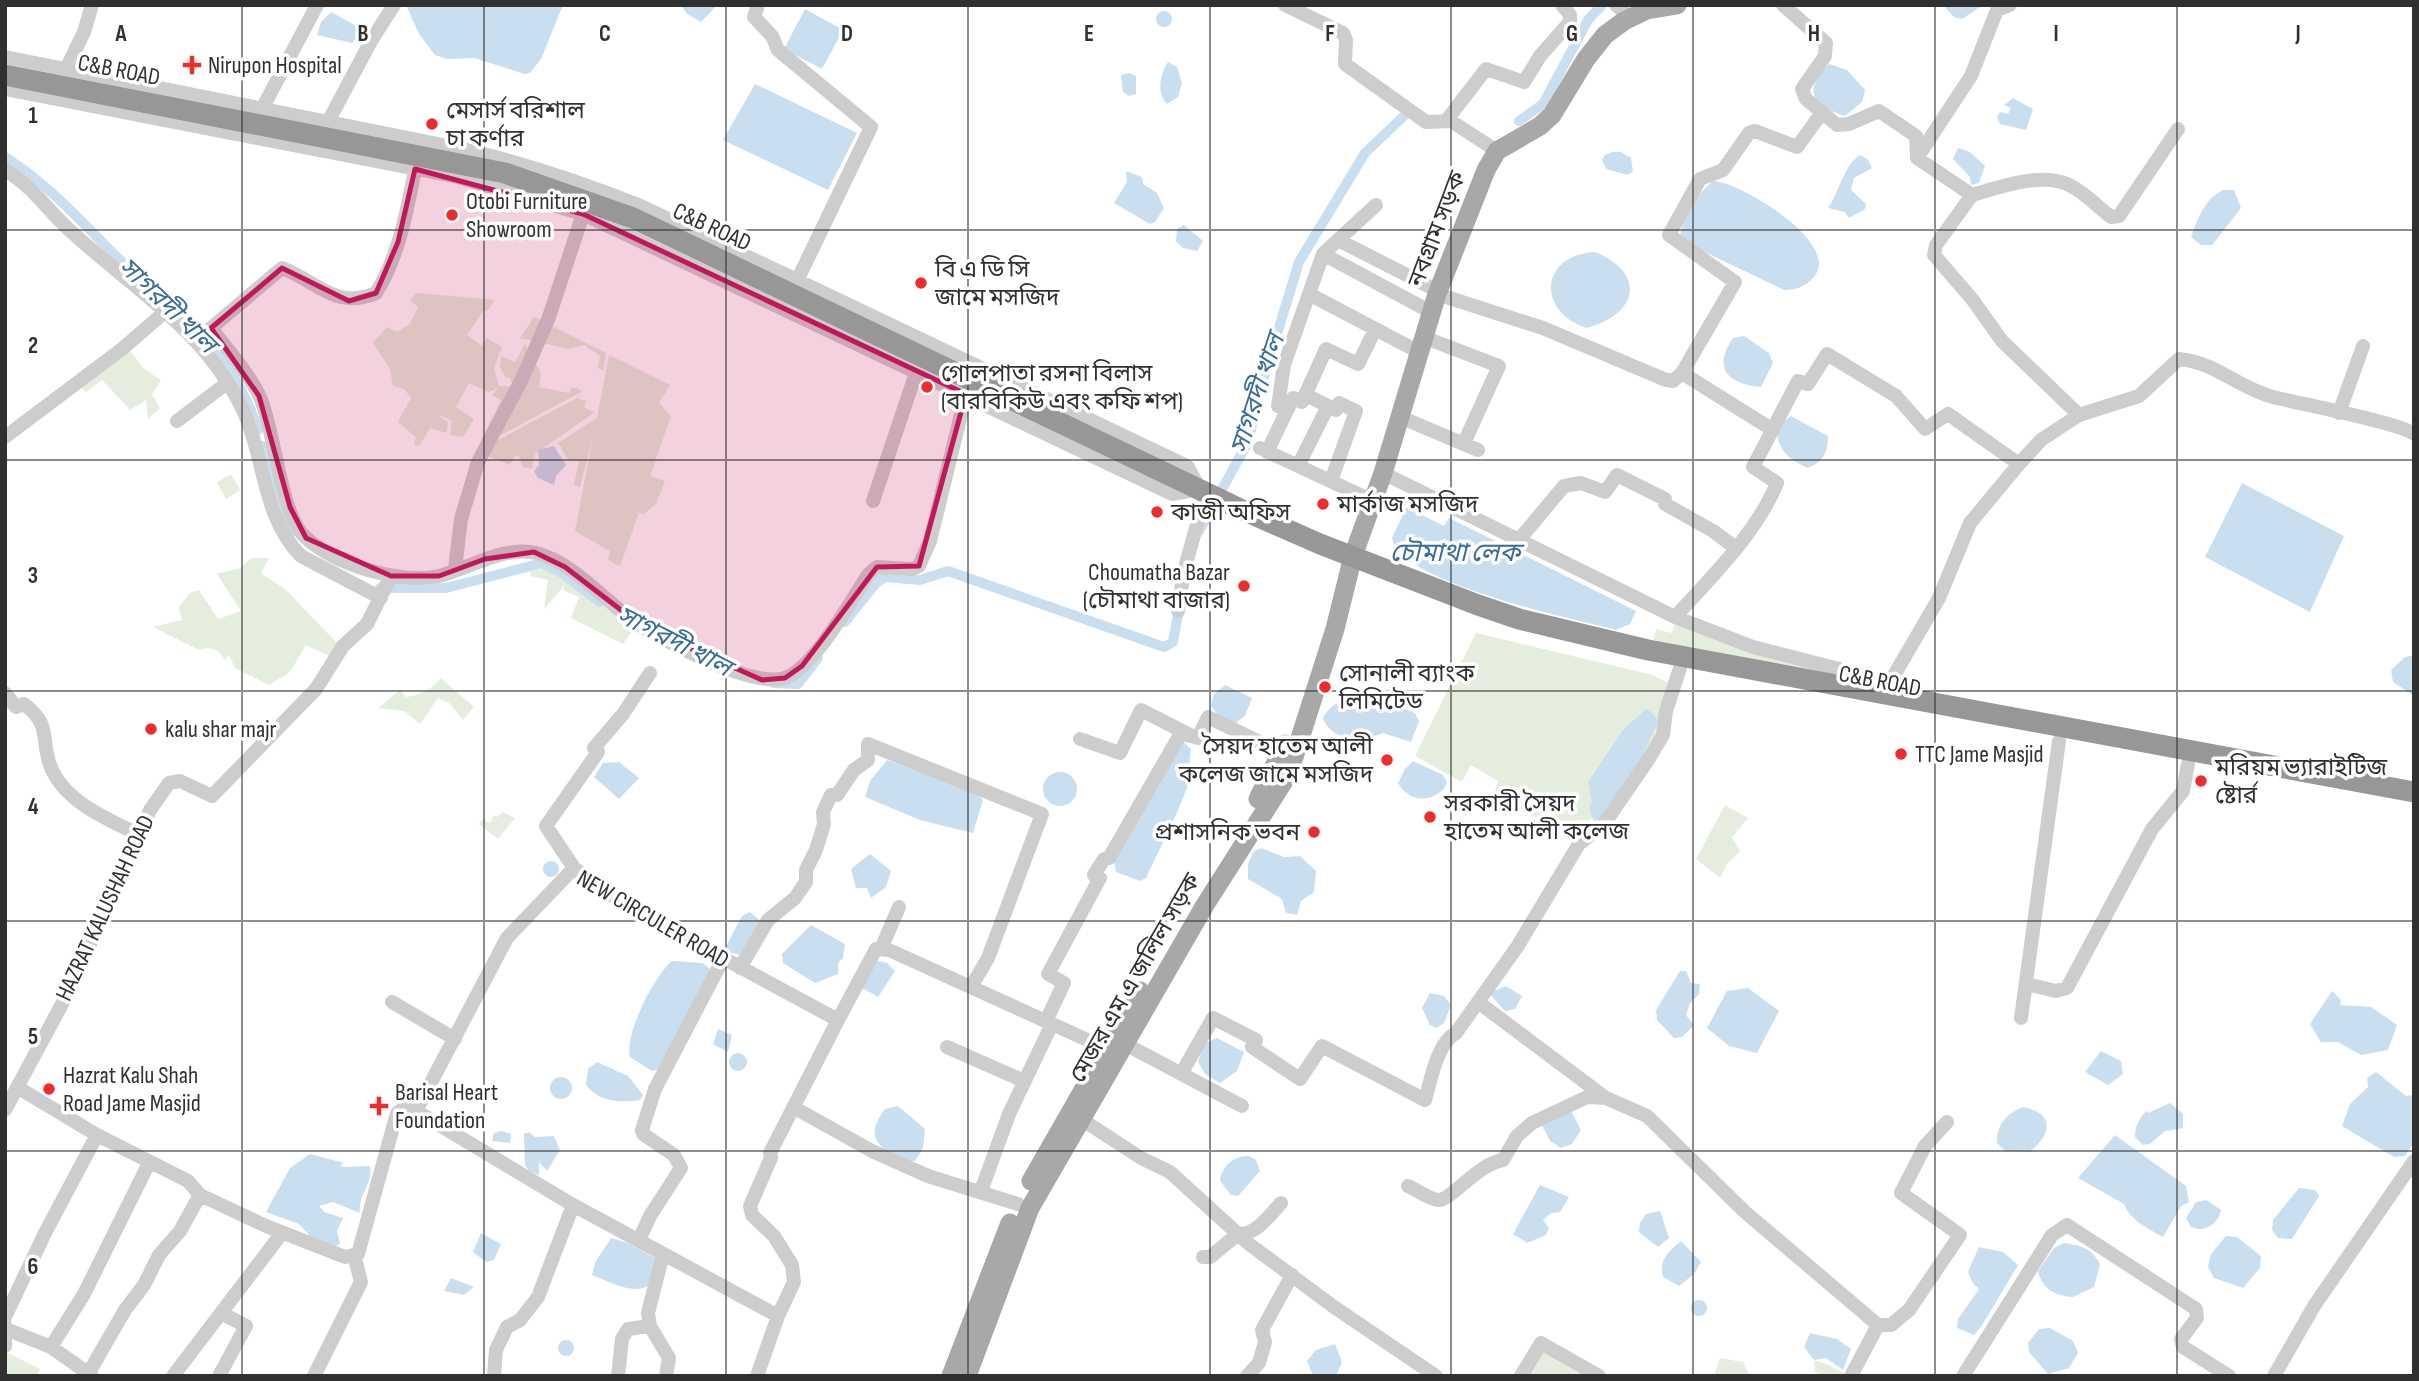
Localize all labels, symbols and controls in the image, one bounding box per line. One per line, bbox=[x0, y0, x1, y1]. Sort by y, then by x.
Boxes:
text: A bbox=[115, 20, 128, 48]
text: B bbox=[358, 20, 369, 48]
text: C bbox=[599, 20, 611, 48]
text: D bbox=[841, 20, 853, 48]
text: E bbox=[1084, 20, 1094, 48]
text: F bbox=[1325, 20, 1335, 48]
text: G bbox=[1566, 20, 1578, 48]
text: H bbox=[1808, 20, 1820, 48]
text: I bbox=[2053, 20, 2059, 48]
text: J bbox=[2294, 20, 2301, 48]
street label: C&B ROAD bbox=[76, 48, 162, 92]
place label: Nirupon Hospital bbox=[208, 51, 342, 80]
marker: Nirupon Hospital bbox=[182, 55, 202, 75]
place label: মেসার্স বরিশাল চা কর্ণার bbox=[445, 95, 585, 153]
text: 1 bbox=[28, 102, 38, 130]
marker: মেসার্স বরিশাল চা কর্ণার bbox=[424, 116, 440, 132]
street label: নবগ্রাম সড়ক bbox=[1401, 166, 1473, 292]
place label: Otobi Furniture Showroom bbox=[466, 187, 587, 244]
street label: C&B ROAD bbox=[668, 196, 756, 258]
marker: Otobi Furniture Showroom bbox=[444, 207, 460, 223]
water label: সাগরদী খাল bbox=[112, 251, 227, 364]
place label: বি এ ডি সি জামে মসজিদ bbox=[934, 255, 1060, 312]
marker: বি এ ডি সি জামে মসজিদ bbox=[913, 275, 929, 291]
water label: সাগরদী খাল bbox=[1223, 325, 1293, 458]
text: 2 bbox=[28, 332, 38, 360]
place label: গোলপাতা রসনা বিলাস (বারবিকিউ এবং কফি শপ) bbox=[941, 359, 1183, 416]
marker: গোলপাতা রসনা বিলাস (বারবিকিউ এবং কফি শপ) bbox=[919, 379, 935, 395]
place label: মার্কাজ মসজিদ bbox=[1336, 489, 1479, 519]
marker: মার্কাজ মসজিদ bbox=[1315, 496, 1331, 512]
place label: কাজী অফিস bbox=[1170, 498, 1291, 527]
marker: কাজী অফিস bbox=[1149, 504, 1165, 520]
water label: চৌমাথা লেক bbox=[1390, 537, 1525, 569]
place label: Choumatha Bazar (চৌমাথা বাজার) bbox=[1083, 558, 1230, 615]
text: 3 bbox=[28, 562, 38, 590]
marker: Choumatha Bazar (চৌমাথা বাজার) bbox=[1236, 578, 1252, 594]
water label: সাগরদী খাল bbox=[612, 599, 741, 686]
place label: সোনালী ব্যাংক লিমিটেড bbox=[1338, 659, 1475, 716]
street label: C&B ROAD bbox=[1837, 659, 1923, 703]
marker: সোনালী ব্যাংক লিমিটেড bbox=[1317, 679, 1333, 695]
place label: kalu shar majr bbox=[165, 715, 276, 744]
marker: kalu shar majr bbox=[143, 721, 159, 737]
place label: সৈয়দ হাতেম আলী কলেজ জামে মসজিদ bbox=[1178, 732, 1374, 789]
place label: TTC Jame Masjid bbox=[1915, 740, 2044, 769]
marker: TTC Jame Masjid bbox=[1893, 746, 1909, 762]
marker: সৈয়দ হাতেম আলী কলেজ জামে মসজিদ bbox=[1379, 752, 1395, 768]
place label: মরিয়ম ভ্যারাইটিজ ষ্টোর্র bbox=[2214, 753, 2388, 810]
marker: মরিয়ম ভ্যারাইটিজ ষ্টোর্র bbox=[2193, 773, 2209, 789]
place label: সরকারী সৈয়দ হাতেম আলী কলেজ bbox=[1443, 789, 1629, 846]
text: 4 bbox=[28, 793, 39, 821]
marker: সরকারী সৈয়দ হাতেম আলী কলেজ bbox=[1422, 809, 1438, 825]
street label: HAZRAT KALUSHAH ROAD bbox=[49, 811, 161, 1005]
place label: প্রশাসনিক ভবন bbox=[1154, 818, 1301, 847]
marker: প্রশাসনিক ভবন bbox=[1306, 824, 1322, 840]
street label: NEW CIRCULER ROAD bbox=[572, 864, 734, 974]
street label: মেজর এম এ জলিল সড়ক bbox=[1063, 868, 1207, 1088]
text: 5 bbox=[28, 1023, 38, 1051]
place label: Hazrat Kalu Shah Road Jame Masjid bbox=[63, 1061, 201, 1118]
place label: Barisal Heart Foundation bbox=[395, 1078, 498, 1135]
marker: Hazrat Kalu Shah Road Jame Masjid bbox=[41, 1081, 57, 1097]
marker: Barisal Heart Foundation bbox=[369, 1096, 389, 1116]
text: 6 bbox=[28, 1253, 38, 1281]

